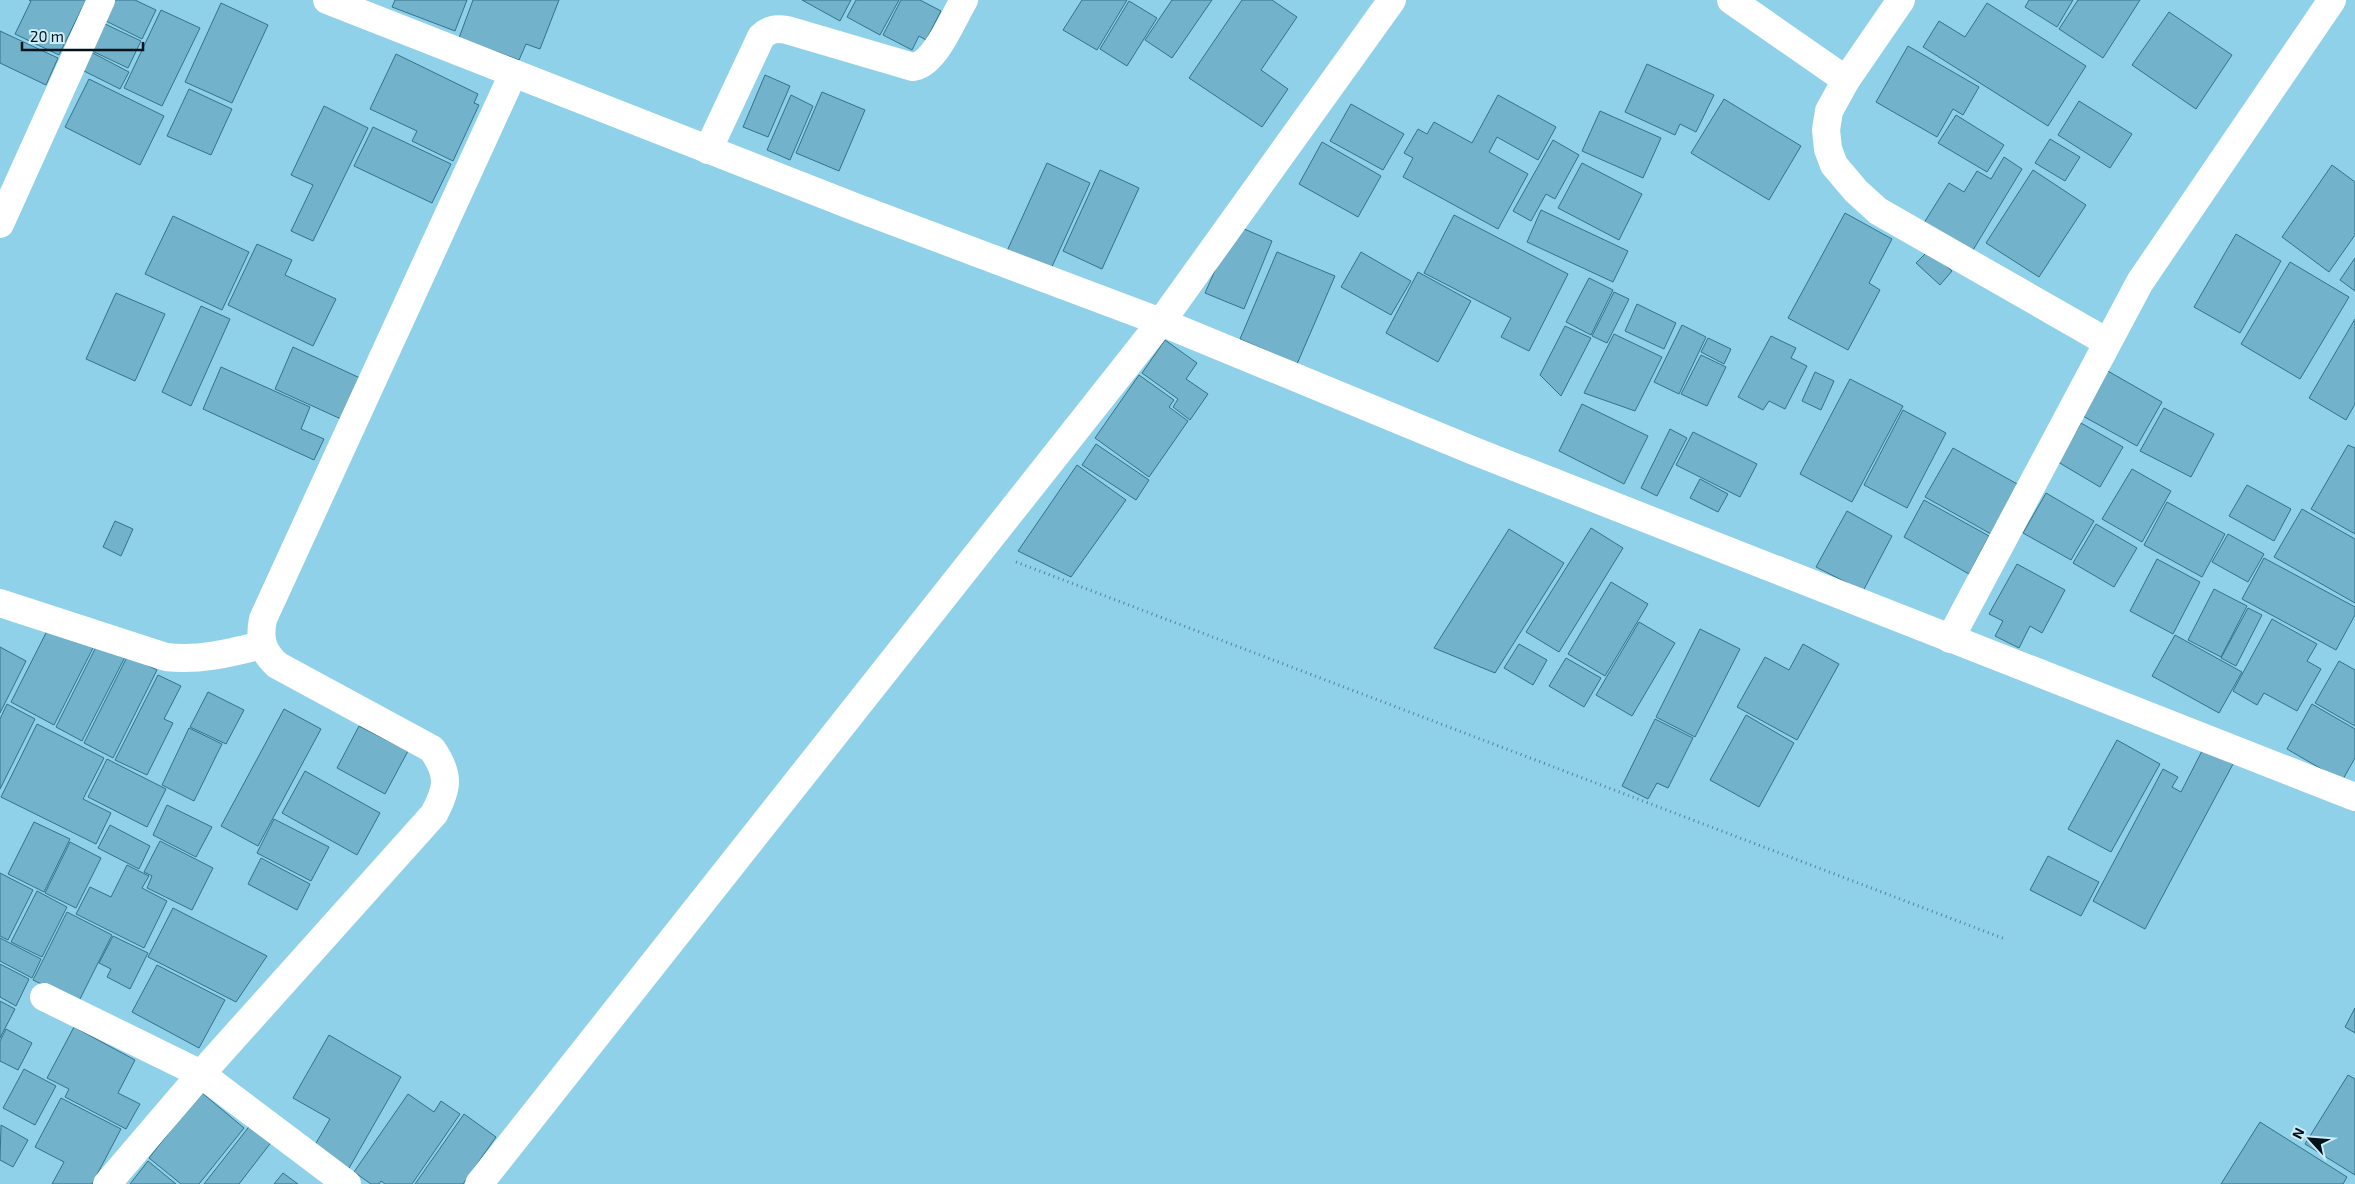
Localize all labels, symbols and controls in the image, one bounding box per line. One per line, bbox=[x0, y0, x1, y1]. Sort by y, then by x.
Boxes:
scale bar bbox=[22, 20, 144, 52]
text: 20 m bbox=[30, 27, 64, 45]
north arrow bbox=[2285, 1114, 2335, 1164]
text: N bbox=[2288, 1125, 2308, 1141]

